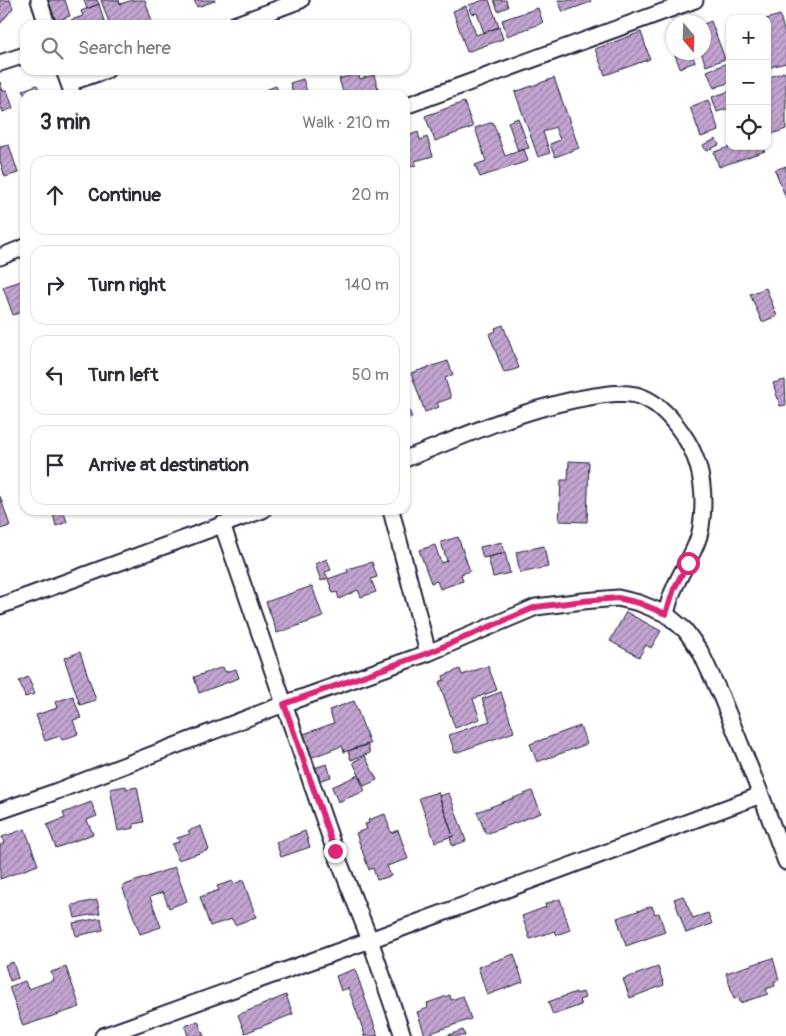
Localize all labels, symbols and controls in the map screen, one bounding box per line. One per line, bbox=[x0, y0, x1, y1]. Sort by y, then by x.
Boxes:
north arrow bbox=[666, 15, 711, 60]
map controls bbox=[726, 15, 771, 150]
button: + bbox=[726, 15, 771, 60]
search box bbox=[20, 20, 410, 75]
icon: search bbox=[38, 34, 66, 62]
text: Search here bbox=[78, 36, 171, 60]
button: − bbox=[726, 60, 771, 105]
button: locate bbox=[726, 105, 771, 150]
text: 3 min bbox=[40, 109, 90, 136]
text: Walk · 210 m bbox=[302, 113, 390, 133]
icon: ahead bbox=[41, 181, 69, 209]
text: Continue bbox=[88, 183, 161, 207]
text: 20 m bbox=[351, 185, 389, 205]
icon: right bbox=[41, 271, 69, 299]
text: Turn right bbox=[88, 273, 166, 297]
text: 140 m bbox=[345, 275, 389, 295]
icon: left bbox=[41, 361, 69, 389]
text: Turn left bbox=[88, 363, 158, 387]
text: 50 m bbox=[352, 365, 389, 385]
icon: arrive bbox=[41, 451, 69, 479]
text: Arrive at destination bbox=[88, 453, 249, 477]
route start bbox=[677, 552, 700, 575]
route end bbox=[324, 840, 347, 863]

